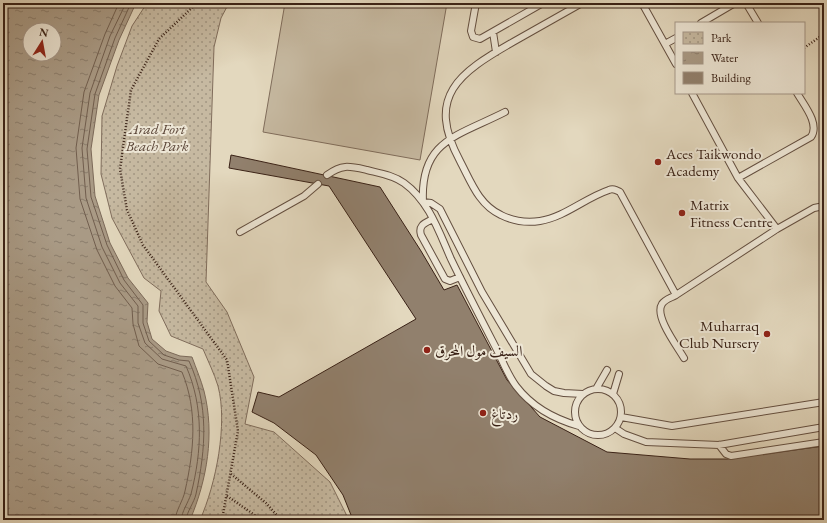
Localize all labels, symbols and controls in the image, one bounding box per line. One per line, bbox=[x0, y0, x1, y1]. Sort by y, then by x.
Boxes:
north arrow bbox=[22, 22, 62, 62]
legend bbox=[675, 22, 805, 94]
text: N bbox=[38, 24, 50, 40]
text: Park bbox=[711, 30, 732, 46]
text: Water bbox=[711, 50, 738, 66]
text: Building bbox=[711, 70, 752, 86]
park label: Arad Fort Beach Park bbox=[124, 119, 189, 155]
place label: Aces Taikwondo Academy bbox=[665, 144, 761, 180]
marker: Aces Taikwondo Academy bbox=[653, 157, 663, 167]
place label: Matrix Fitness Centre bbox=[690, 195, 773, 231]
marker: Matrix Fitness Centre bbox=[677, 208, 687, 218]
place label: Muharraq Club Nursery bbox=[679, 316, 759, 352]
marker: Muharraq Club Nursery bbox=[762, 329, 772, 339]
place label: السيف مول المحرق bbox=[435, 341, 522, 361]
marker: السيف مول المحرق bbox=[422, 345, 432, 355]
place label: ردتاغ bbox=[491, 404, 518, 427]
marker: ردتاغ bbox=[478, 408, 488, 418]

